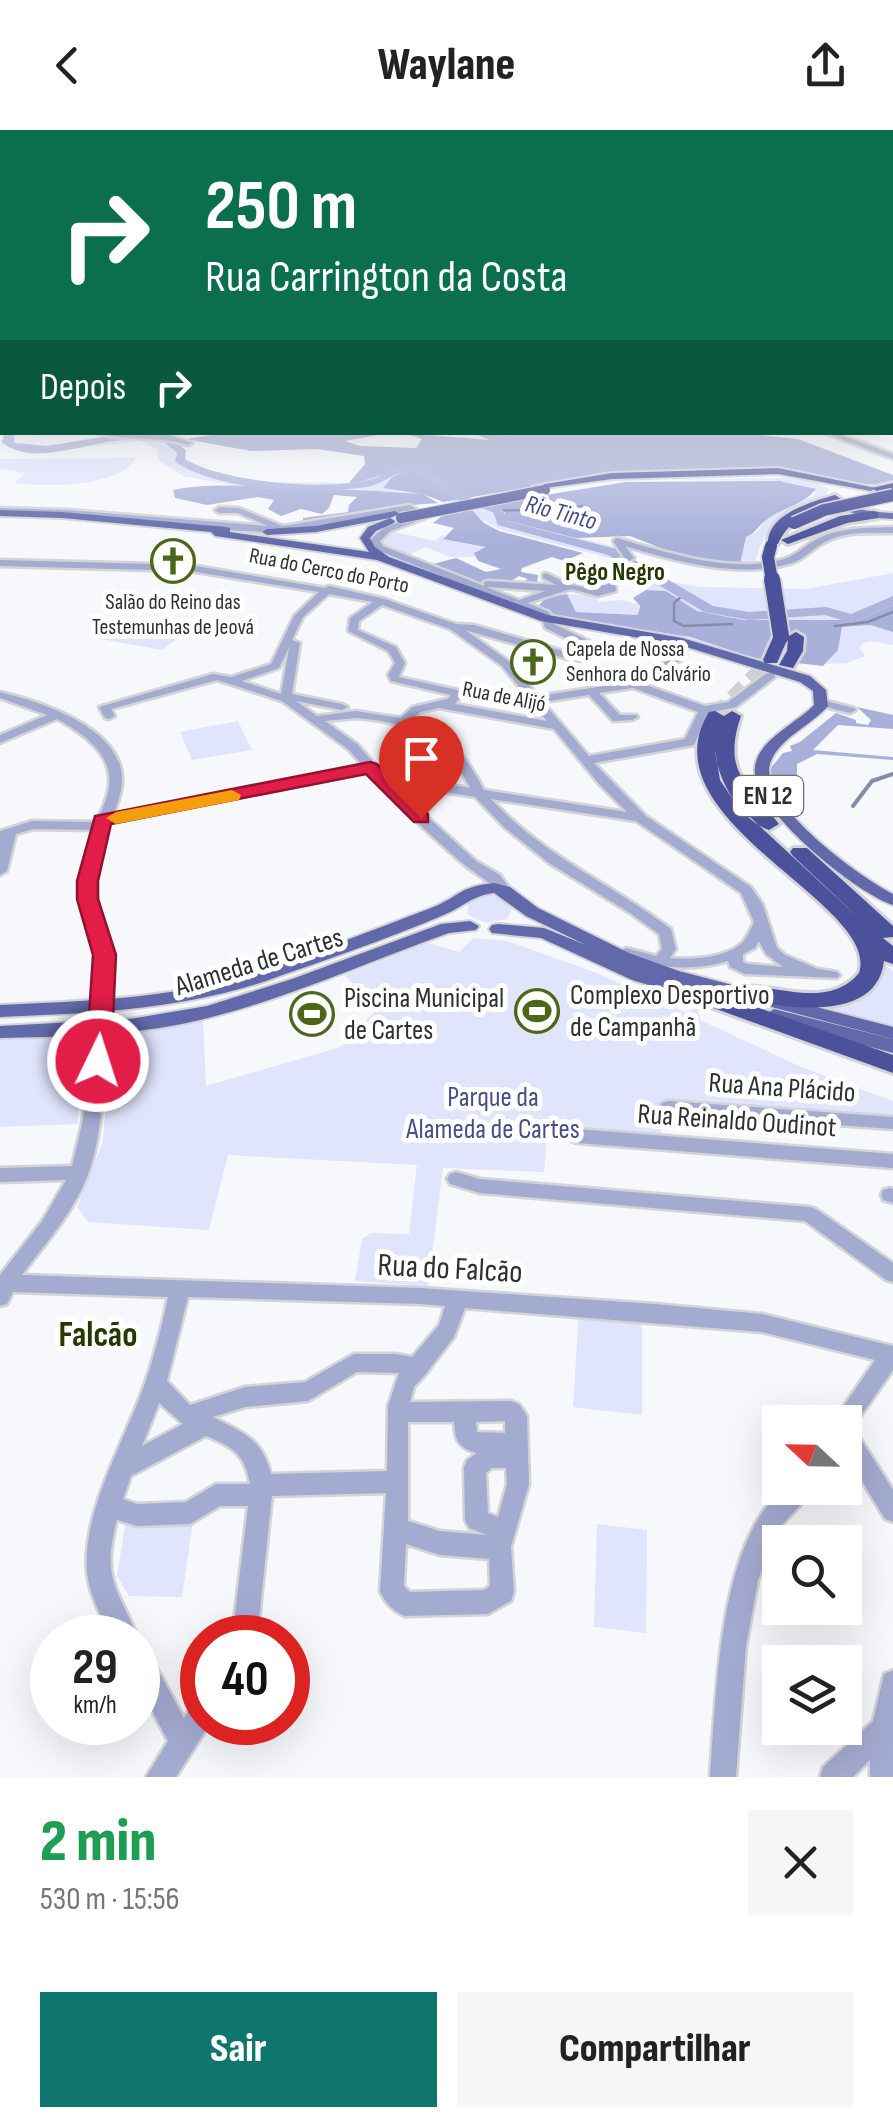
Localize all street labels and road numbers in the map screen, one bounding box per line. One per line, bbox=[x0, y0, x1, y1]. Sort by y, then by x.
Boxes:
street label: Rua do Cerco do Porto bbox=[247, 542, 411, 600]
street label: Rua de Alijó bbox=[460, 676, 548, 718]
road number: EN 12 bbox=[733, 776, 803, 816]
street label: Alameda de Cartes bbox=[170, 921, 347, 1003]
street label: Rua Ana Plácido bbox=[707, 1066, 857, 1110]
street label: Rua Reinaldo Oudinot bbox=[636, 1098, 838, 1144]
street label: Rua do Falcão bbox=[377, 1246, 523, 1292]

